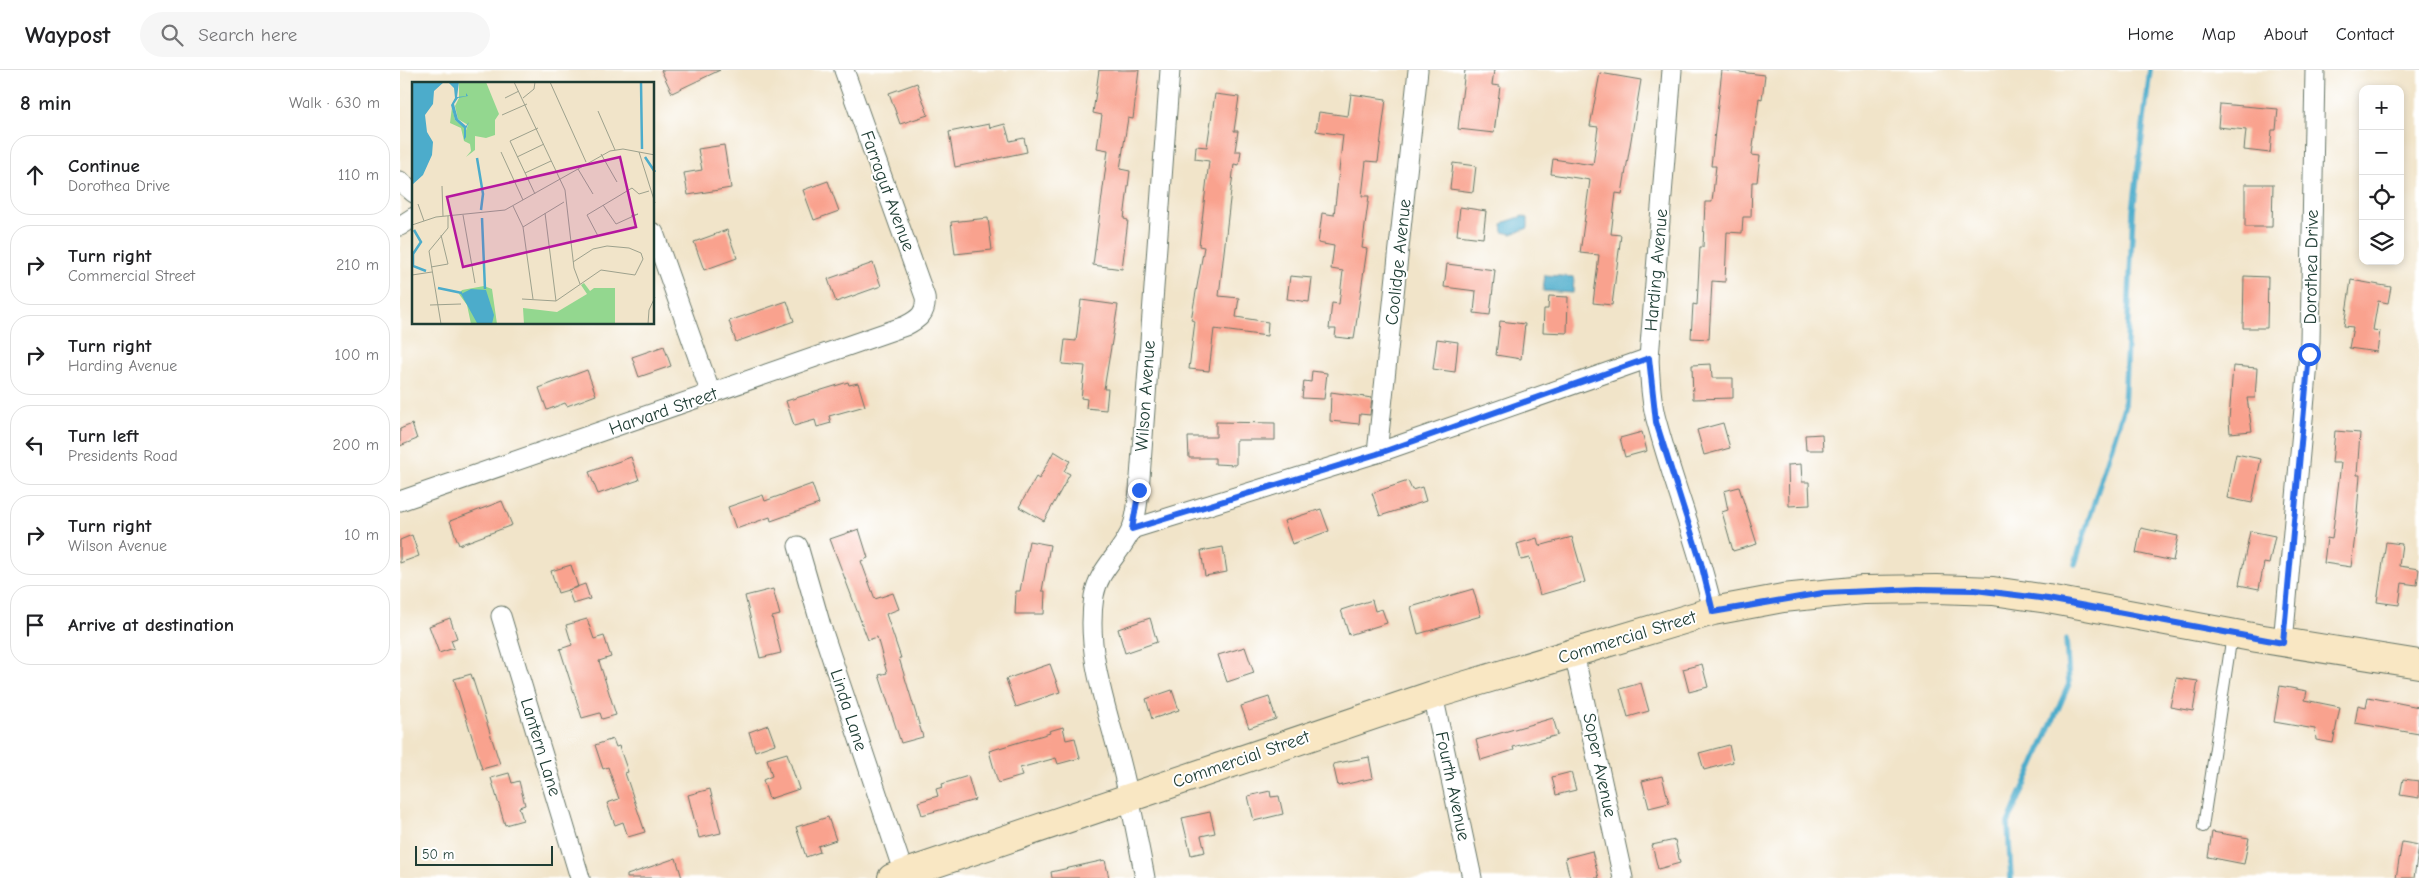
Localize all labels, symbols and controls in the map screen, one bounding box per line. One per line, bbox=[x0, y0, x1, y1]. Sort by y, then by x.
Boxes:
search box bbox=[140, 12, 490, 57]
text: Waypost bbox=[25, 21, 110, 49]
icon: search bbox=[158, 21, 186, 49]
text: Search here bbox=[198, 24, 297, 46]
text: Home bbox=[2127, 24, 2174, 45]
text: Map bbox=[2202, 24, 2236, 45]
text: About bbox=[2264, 24, 2308, 45]
text: Contact bbox=[2336, 24, 2394, 45]
inset map bbox=[412, 82, 655, 325]
map controls bbox=[2359, 85, 2404, 265]
button: + bbox=[2359, 85, 2404, 130]
text: 8 min bbox=[20, 91, 71, 115]
text: Walk · 630 m bbox=[289, 94, 380, 112]
street label: Farragut Avenue bbox=[856, 128, 919, 254]
button: − bbox=[2359, 130, 2404, 175]
text: Continue bbox=[68, 155, 140, 177]
icon: ahead bbox=[21, 161, 49, 189]
text: 110 m bbox=[338, 166, 379, 184]
button: locate bbox=[2359, 175, 2404, 220]
text: Dorothea Drive bbox=[68, 177, 170, 195]
street label: Coolidge Avenue bbox=[1381, 198, 1416, 326]
street label: Harding Avenue bbox=[1641, 208, 1672, 332]
street label: Dorothea Drive bbox=[2300, 209, 2323, 325]
button: layers bbox=[2359, 220, 2404, 265]
text: Turn right bbox=[68, 245, 152, 267]
icon: right bbox=[21, 251, 49, 279]
text: 210 m bbox=[336, 256, 379, 274]
text: Commercial Street bbox=[68, 267, 195, 285]
text: Turn right bbox=[68, 335, 152, 357]
street label: Wilson Avenue bbox=[1131, 340, 1160, 452]
icon: right bbox=[21, 341, 49, 369]
route start bbox=[2298, 343, 2321, 366]
text: 100 m bbox=[335, 346, 379, 364]
text: Harding Avenue bbox=[68, 357, 177, 375]
street label: Harvard Street bbox=[606, 383, 721, 440]
text: Turn left bbox=[68, 425, 139, 447]
icon: left bbox=[21, 431, 49, 459]
text: 200 m bbox=[333, 436, 379, 454]
text: Presidents Road bbox=[68, 447, 178, 465]
route end bbox=[1128, 479, 1151, 502]
text: Turn right bbox=[68, 515, 152, 537]
icon: right bbox=[21, 521, 49, 549]
text: 10 m bbox=[344, 526, 379, 544]
text: Wilson Avenue bbox=[68, 537, 167, 555]
street label: Commercial Street bbox=[1556, 606, 1699, 668]
icon: arrive bbox=[21, 611, 49, 639]
text: Arrive at destination bbox=[68, 614, 234, 636]
street label: Linda Lane bbox=[825, 667, 872, 754]
street label: Lantern Lane bbox=[516, 695, 565, 799]
street label: Soper Avenue bbox=[1578, 711, 1621, 819]
street label: Commercial Street bbox=[1170, 726, 1313, 793]
street label: Fourth Avenue bbox=[1431, 730, 1474, 842]
scale bar bbox=[415, 843, 552, 866]
text: 50 m bbox=[422, 846, 454, 863]

